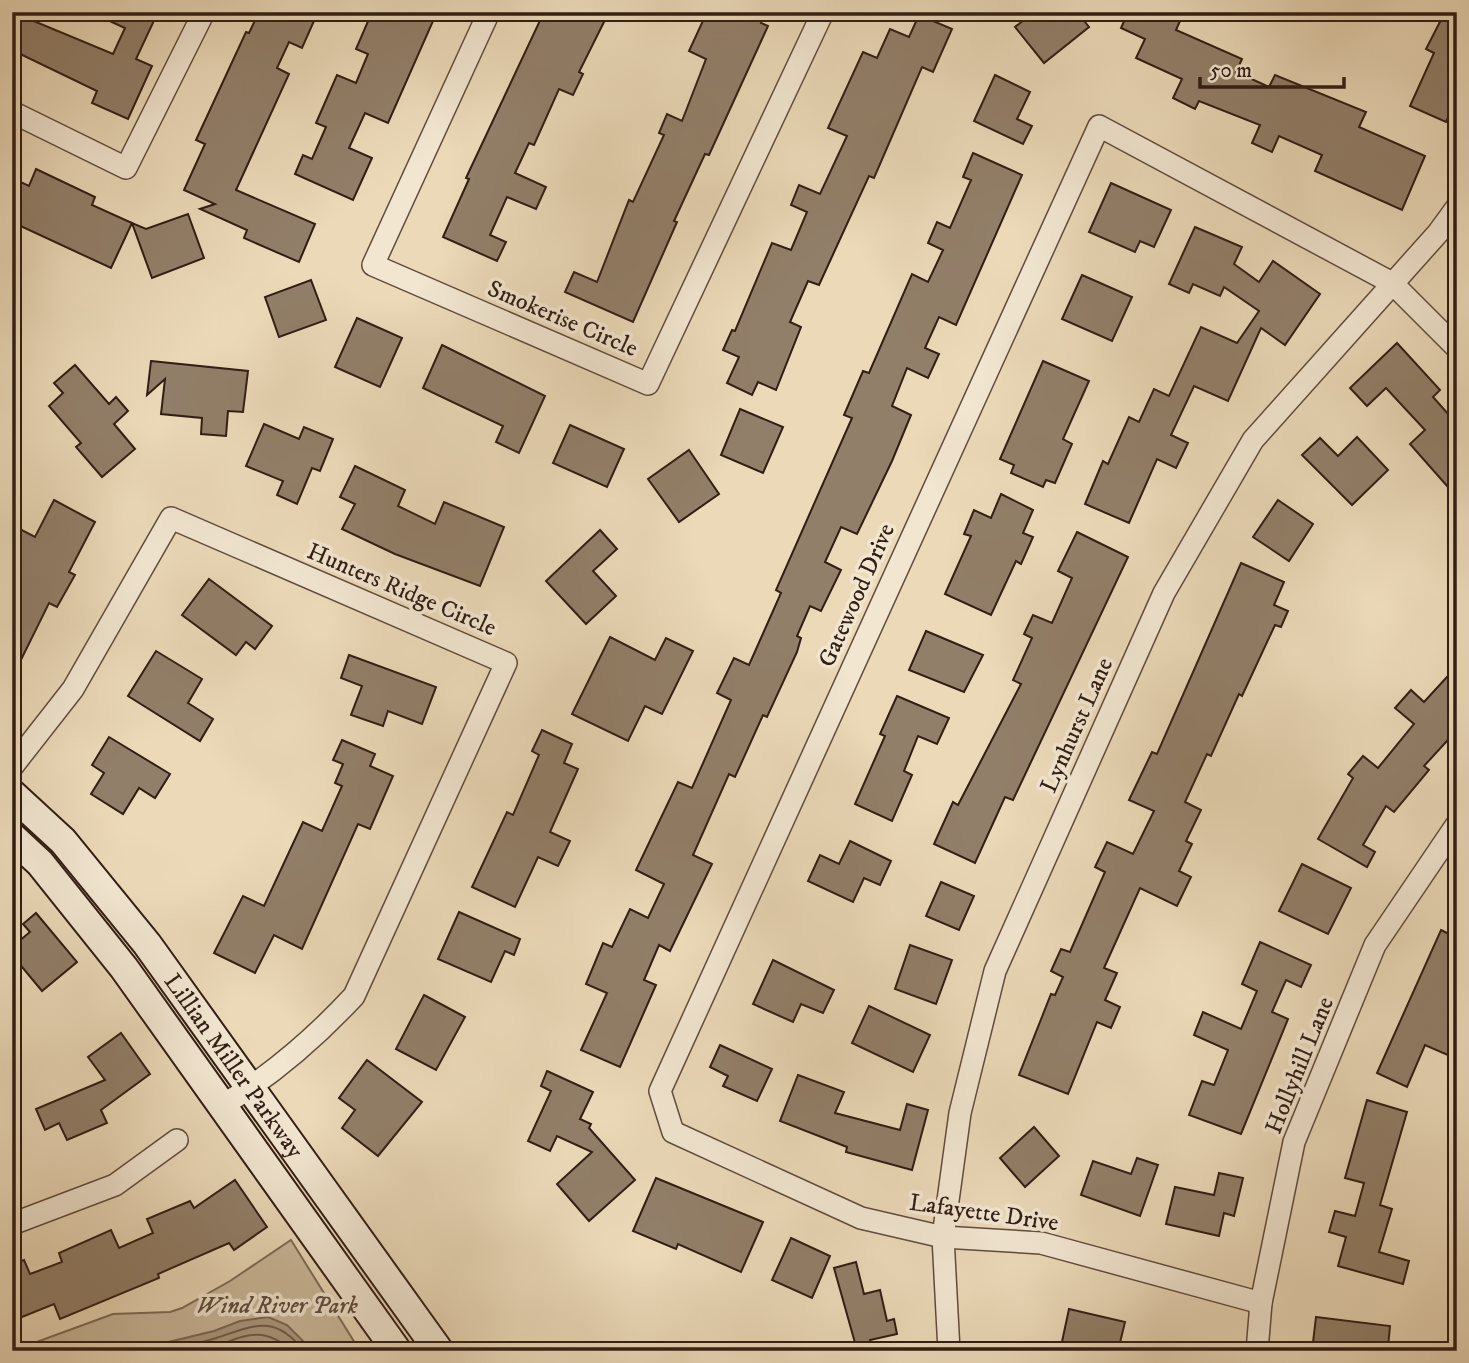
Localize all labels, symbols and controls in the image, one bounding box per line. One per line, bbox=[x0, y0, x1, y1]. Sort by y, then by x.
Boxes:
scale bar bbox=[1200, 46, 1343, 90]
text: 50 m bbox=[1210, 58, 1252, 84]
street label: Smokerise Circle bbox=[483, 274, 642, 364]
street label: Gatewood Drive bbox=[812, 519, 902, 672]
street label: Hunters Ridge Circle bbox=[302, 537, 501, 643]
street label: Lynhurst Lane bbox=[1034, 653, 1120, 798]
street label: Lillian Miller Parkway bbox=[157, 968, 310, 1165]
street label: Hollyhill Lane bbox=[1259, 993, 1341, 1138]
street label: Lafayette Drive bbox=[907, 1188, 1060, 1238]
park label: Wind River Park bbox=[196, 1291, 358, 1321]

